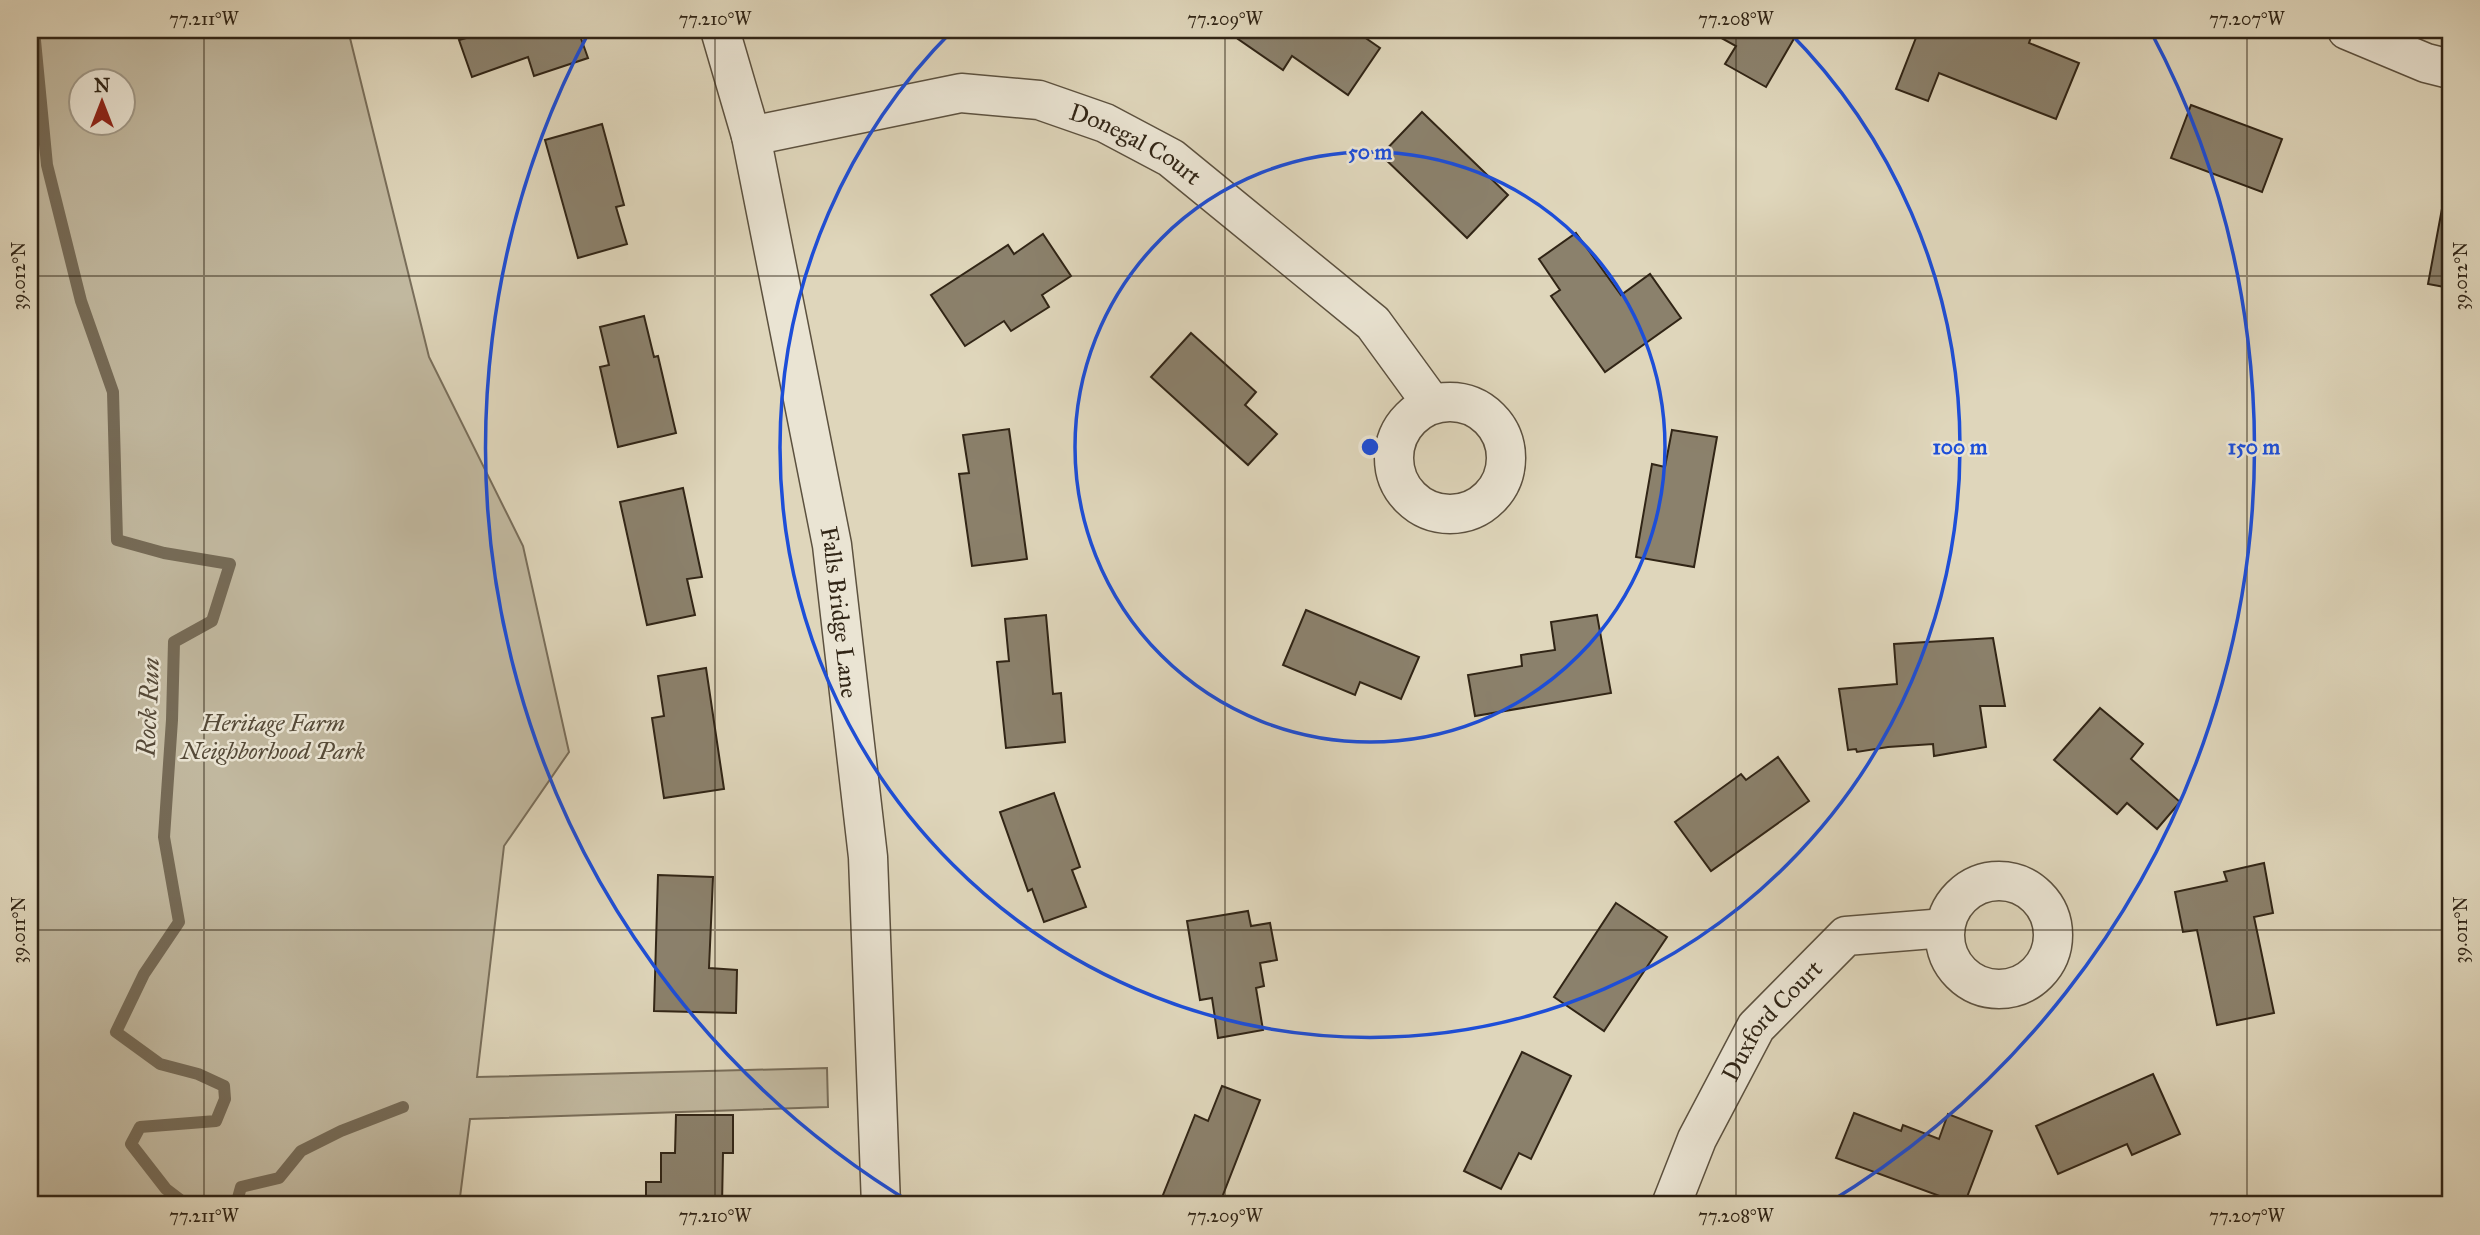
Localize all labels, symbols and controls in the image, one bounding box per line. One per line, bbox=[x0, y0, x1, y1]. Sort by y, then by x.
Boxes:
text: 77.211°W bbox=[169, 8, 240, 30]
text: 77.210°W bbox=[679, 8, 752, 30]
text: 77.209°W bbox=[1187, 8, 1264, 30]
text: 77.208°W bbox=[1698, 8, 1775, 30]
text: 77.207°W bbox=[2209, 8, 2286, 30]
north arrow bbox=[66, 66, 136, 136]
text: N bbox=[94, 74, 110, 97]
street label: Donegal Court bbox=[1065, 97, 1208, 192]
text: 50 m bbox=[1348, 139, 1392, 165]
text: 39.012°N bbox=[8, 242, 30, 310]
text: 39.012°N bbox=[2450, 242, 2472, 310]
text: 100 m bbox=[1933, 434, 1988, 460]
text: 150 m bbox=[2228, 434, 2280, 460]
centre of rings bbox=[1358, 435, 1382, 459]
street label: Falls Bridge Lane bbox=[814, 524, 865, 700]
water label: Rock Run bbox=[129, 656, 167, 758]
park label: Heritage Farm Neighborhood Park bbox=[179, 708, 365, 766]
text: 39.011°N bbox=[8, 897, 30, 963]
text: 39.011°N bbox=[2450, 897, 2472, 963]
street label: Duxford Court bbox=[1715, 953, 1829, 1086]
text: 77.211°W bbox=[169, 1205, 240, 1227]
text: 77.210°W bbox=[679, 1205, 752, 1227]
text: 77.209°W bbox=[1187, 1205, 1264, 1227]
text: 77.208°W bbox=[1698, 1205, 1775, 1227]
text: 77.207°W bbox=[2209, 1205, 2286, 1227]

